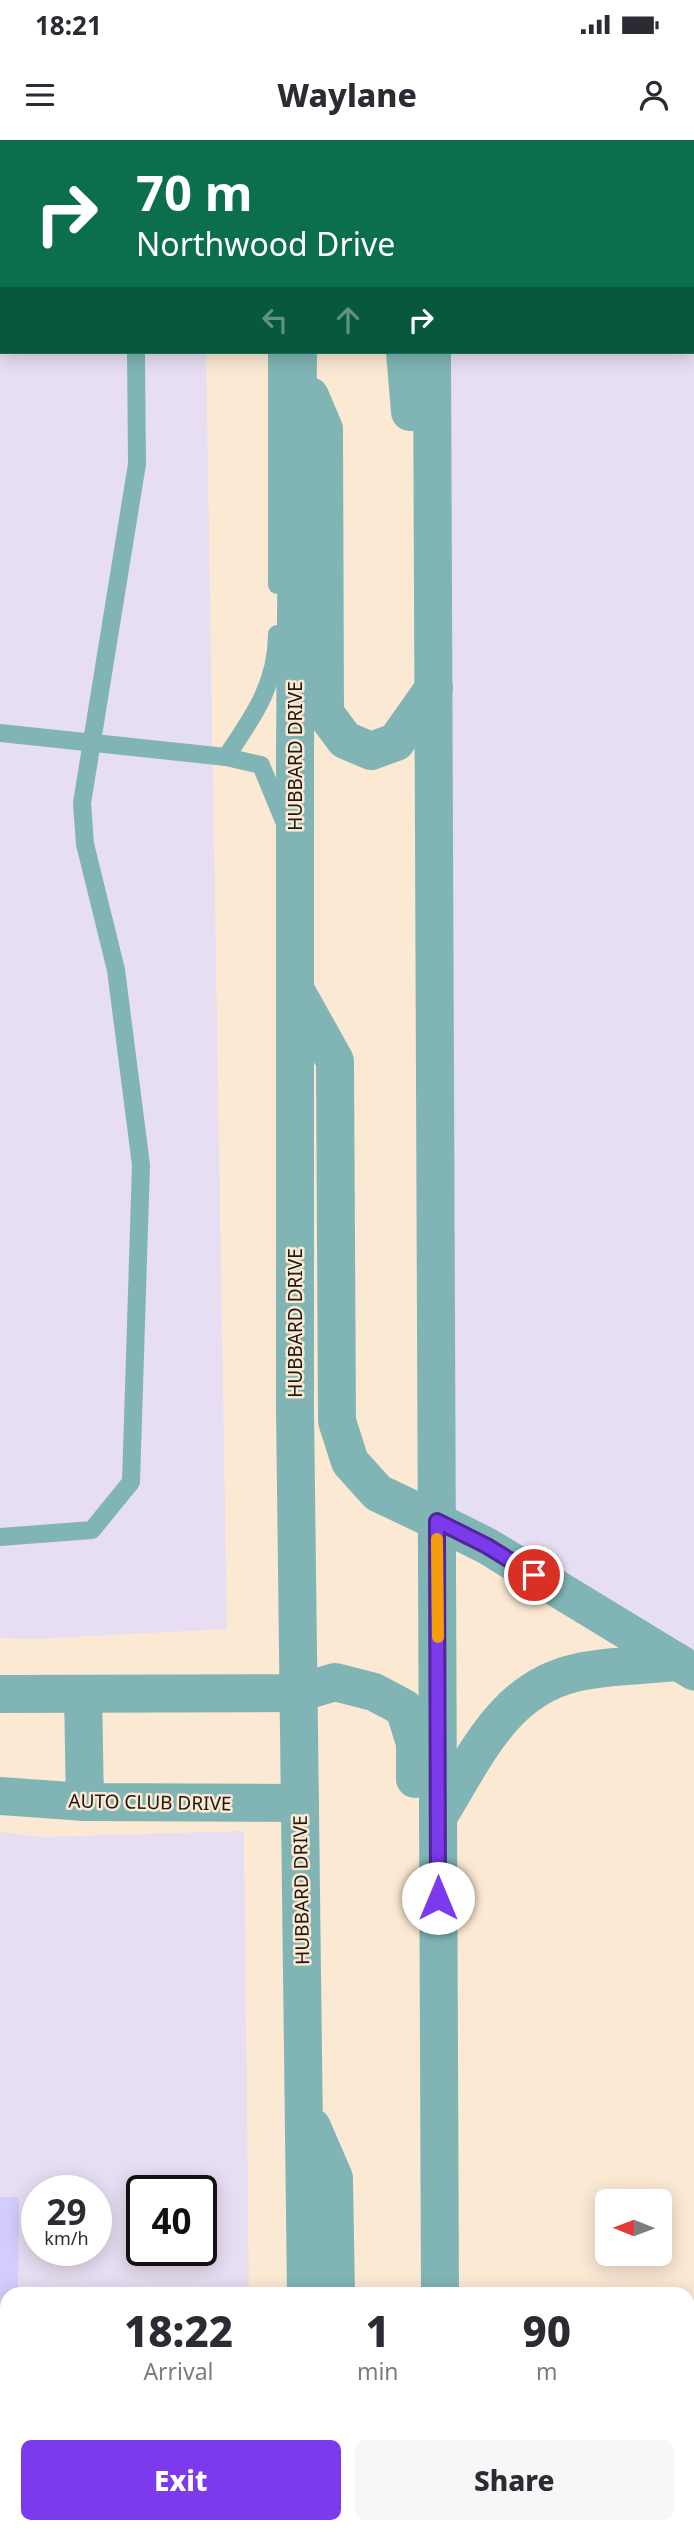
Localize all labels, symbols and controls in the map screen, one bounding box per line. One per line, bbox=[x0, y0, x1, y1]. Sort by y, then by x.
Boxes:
text: 18:21 bbox=[35, 7, 102, 43]
text: Waylane bbox=[277, 73, 417, 116]
icon: menu bbox=[21, 76, 59, 114]
icon: person bbox=[635, 76, 673, 114]
text: 70 m bbox=[136, 159, 253, 225]
icon: right bbox=[21, 168, 112, 259]
text: Northwood Drive bbox=[136, 222, 395, 265]
icon: left bbox=[256, 301, 294, 339]
icon: ahead bbox=[329, 301, 367, 339]
icon: right bbox=[402, 301, 440, 339]
street label: HUBBARD DRIVE bbox=[282, 681, 308, 831]
street label: HUBBARD DRIVE bbox=[282, 1248, 308, 1398]
pin bbox=[504, 1545, 564, 1605]
icon: arrive bbox=[515, 1556, 553, 1594]
street label: AUTO CLUB DRIVE bbox=[68, 1788, 232, 1816]
street label: HUBBARD DRIVE bbox=[287, 1815, 315, 1965]
position arrow bbox=[401, 1861, 475, 1935]
speed limit sign: 40 bbox=[126, 2175, 217, 2266]
text: 29 bbox=[46, 2188, 87, 2235]
north arrow bbox=[595, 2189, 672, 2266]
map controls bbox=[595, 2189, 672, 2266]
text: km/h bbox=[44, 2226, 89, 2250]
text: 18:22 bbox=[124, 2302, 233, 2359]
text: 1 bbox=[366, 2302, 390, 2359]
text: 90 bbox=[523, 2302, 571, 2359]
text: Arrival bbox=[143, 2355, 214, 2387]
text: min bbox=[357, 2355, 399, 2387]
text: m bbox=[536, 2355, 558, 2387]
button: Exit bbox=[21, 2440, 341, 2520]
button: Share bbox=[355, 2440, 674, 2520]

